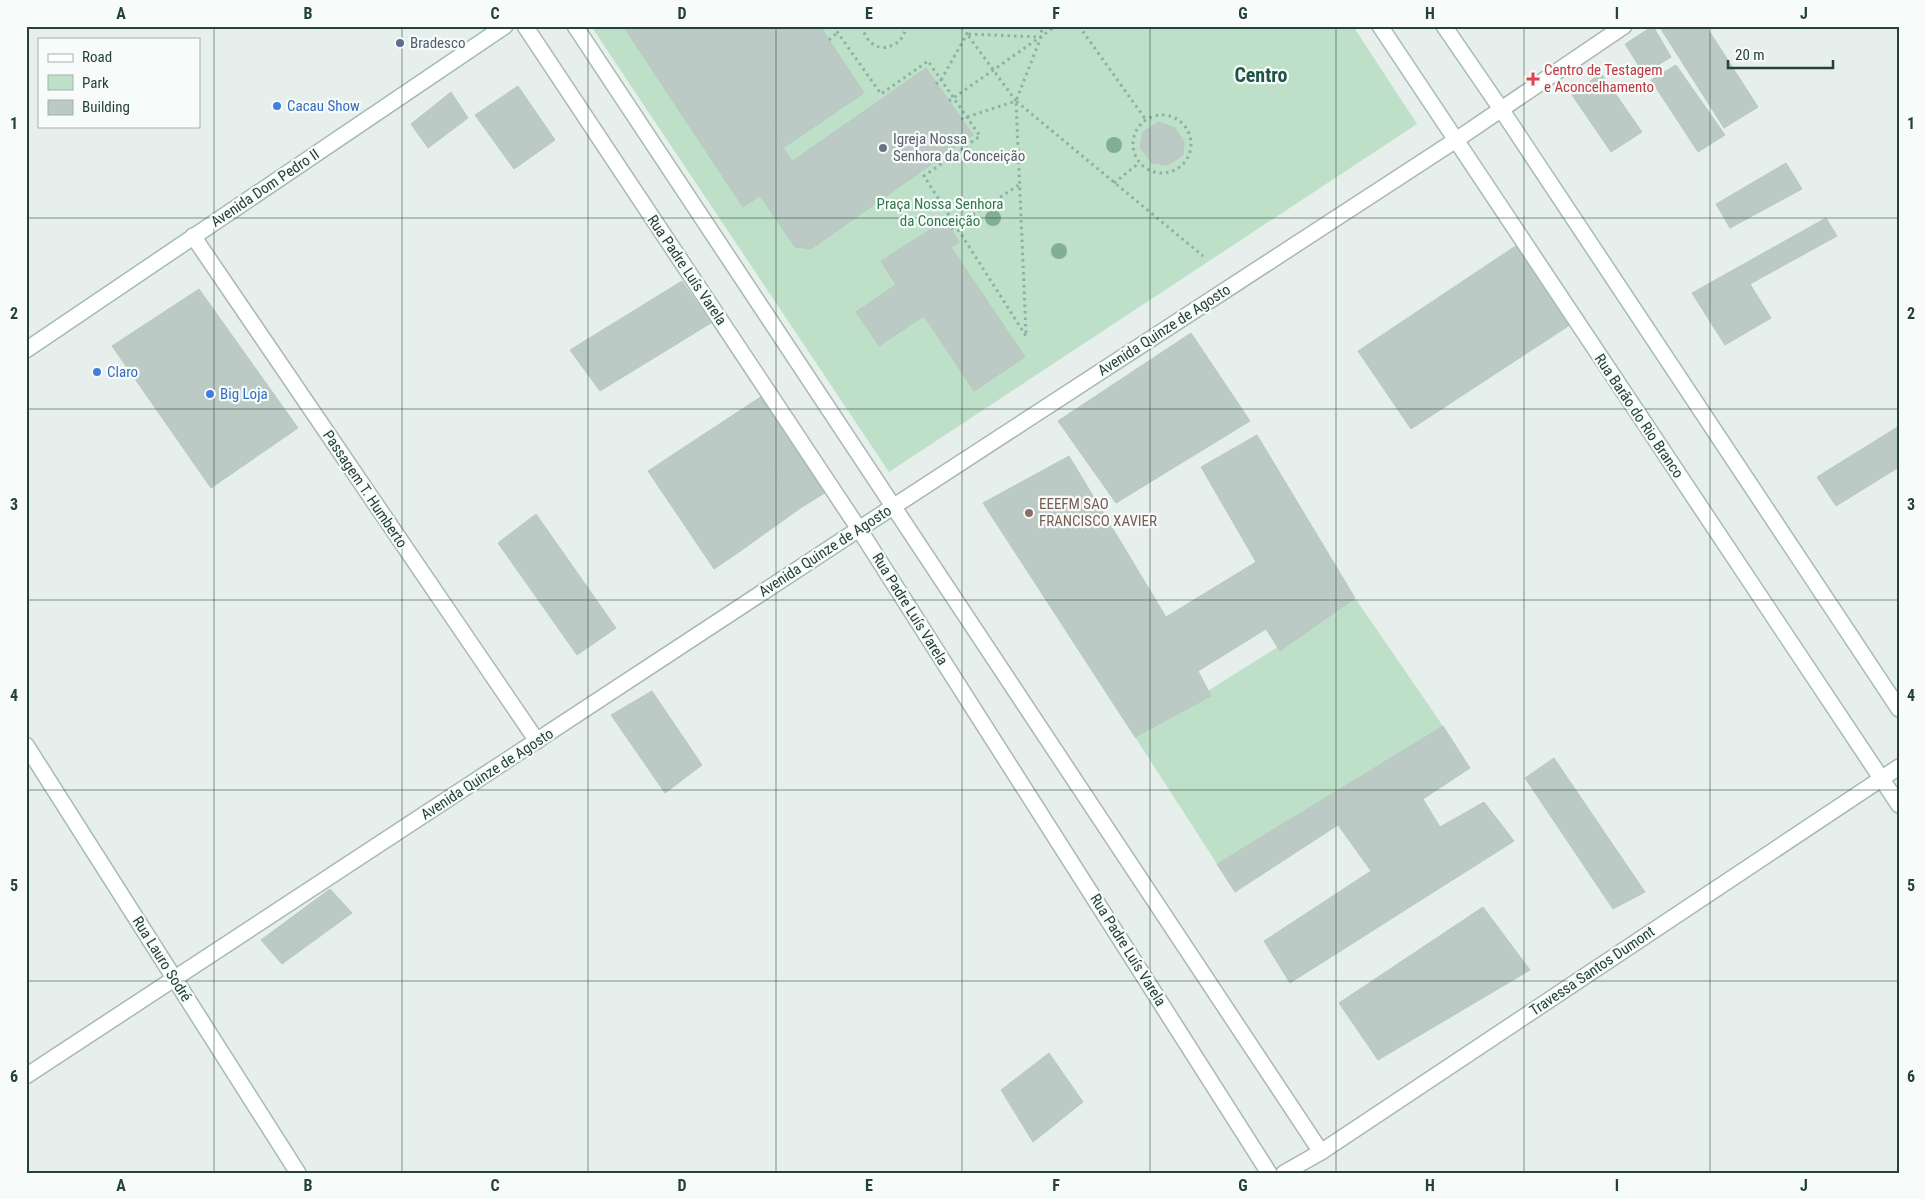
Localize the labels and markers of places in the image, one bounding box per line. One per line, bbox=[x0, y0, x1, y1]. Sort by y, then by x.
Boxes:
place label: Bradesco bbox=[410, 34, 465, 52]
marker: Bradesco bbox=[394, 37, 406, 49]
place label: Centro de Testagem e Aconcelhamento bbox=[1544, 61, 1663, 96]
marker: Centro de Testagem e Aconcelhamento bbox=[1526, 72, 1540, 86]
place label: Cacau Show bbox=[287, 97, 360, 115]
marker: Cacau Show bbox=[271, 100, 283, 112]
place label: Igreja Nossa Senhora da Conceição bbox=[893, 130, 1025, 165]
marker: Igreja Nossa Senhora da Conceição bbox=[877, 142, 889, 154]
place label: Claro bbox=[107, 363, 138, 381]
marker: Claro bbox=[91, 366, 103, 378]
place label: Big Loja bbox=[220, 385, 268, 403]
marker: Big Loja bbox=[204, 388, 216, 400]
place label: EEEFM SAO FRANCISCO XAVIER bbox=[1039, 495, 1157, 530]
marker: EEEFM SAO FRANCISCO XAVIER bbox=[1023, 507, 1035, 519]

